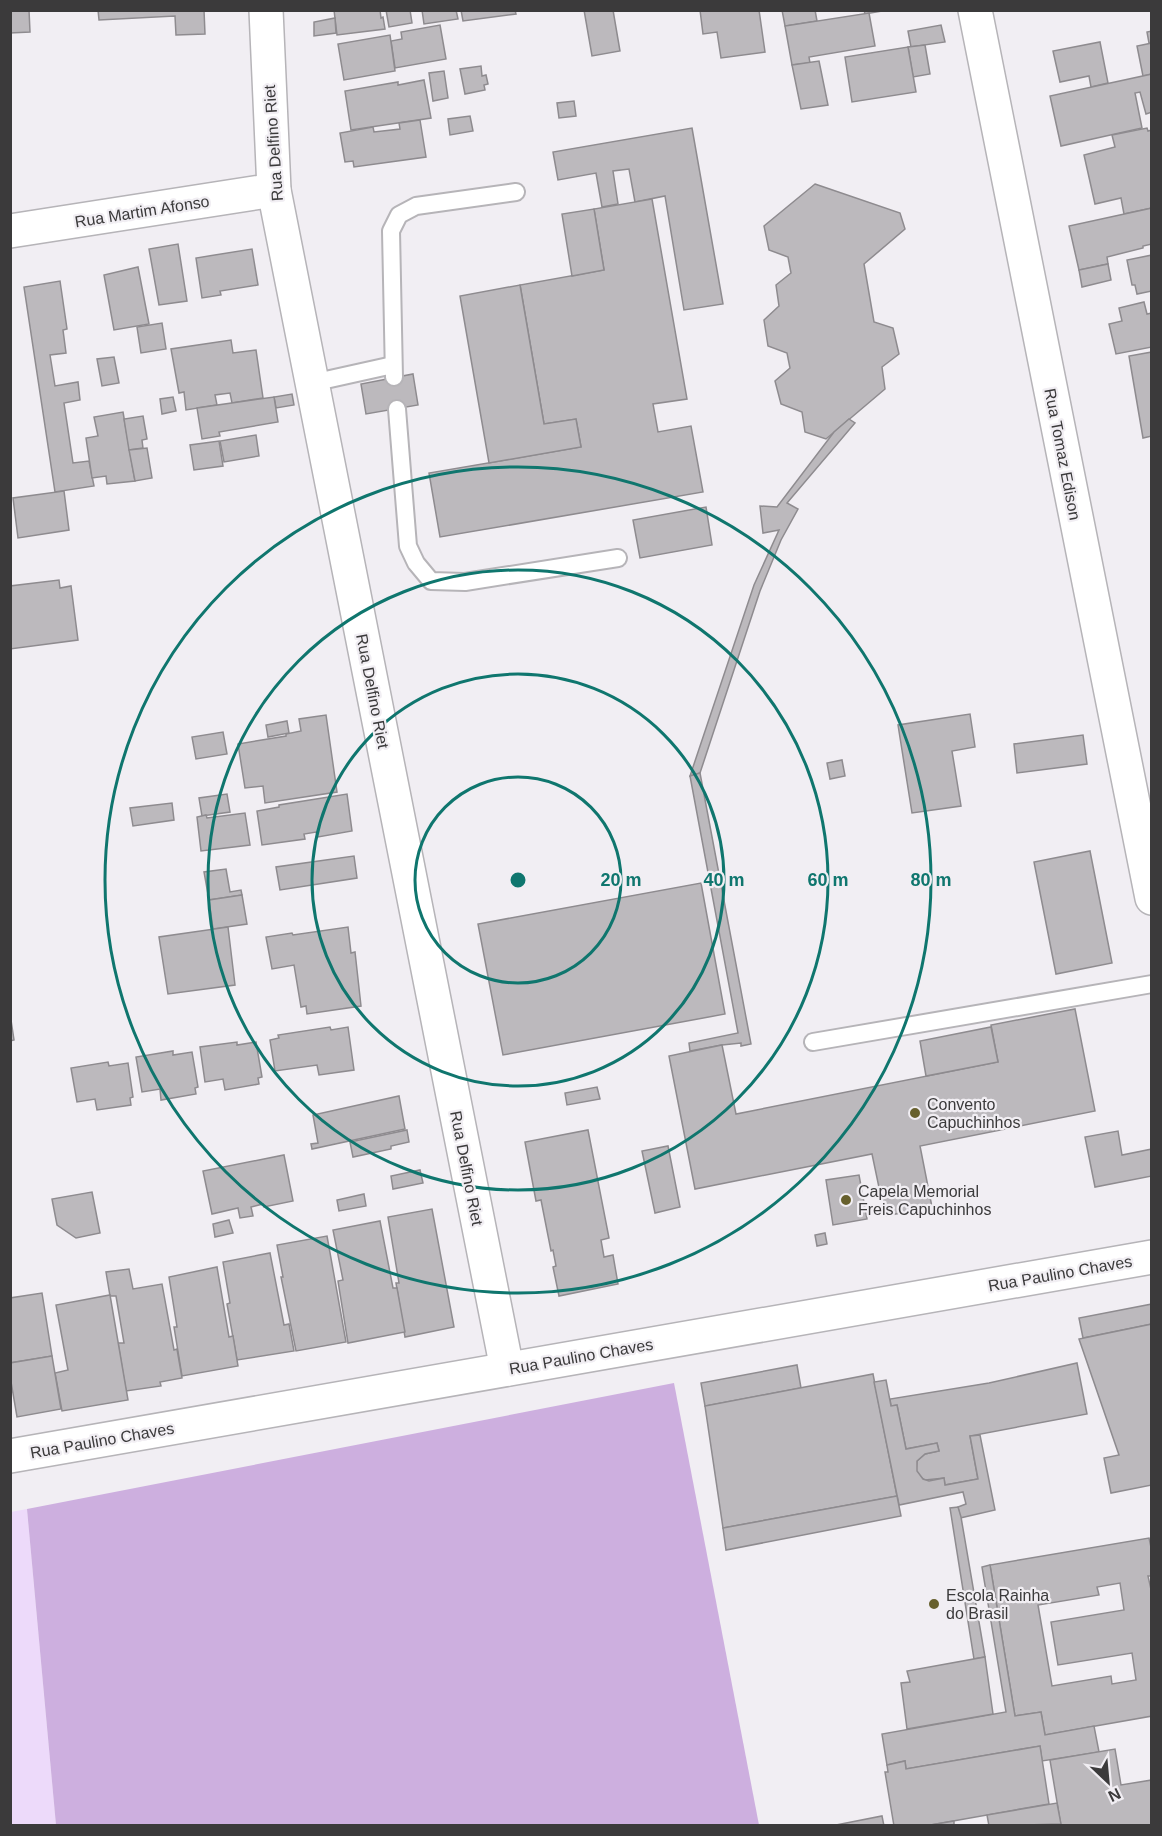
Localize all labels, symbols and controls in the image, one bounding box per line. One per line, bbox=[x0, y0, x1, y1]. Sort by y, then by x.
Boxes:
street label: Rua Delfino Riet bbox=[261, 84, 286, 202]
street label: Rua Martim Afonso bbox=[74, 192, 211, 231]
street label: Rua Tomaz Edison bbox=[1041, 387, 1084, 521]
street label: Rua Delfino Riet bbox=[353, 632, 392, 750]
centre of rings bbox=[508, 870, 528, 890]
text: 20 m bbox=[600, 870, 642, 890]
text: 40 m bbox=[703, 870, 745, 890]
text: 60 m bbox=[807, 870, 849, 890]
text: 80 m bbox=[910, 870, 952, 890]
place label: Convento Capuchinhos bbox=[927, 1096, 1020, 1131]
marker: Convento Capuchinhos bbox=[908, 1106, 922, 1120]
street label: Rua Delfino Riet bbox=[447, 1109, 486, 1227]
place label: Capela Memorial Freis Capuchinhos bbox=[858, 1183, 991, 1218]
marker: Capela Memorial Freis Capuchinhos bbox=[839, 1193, 853, 1207]
street label: Rua Paulino Chaves bbox=[987, 1252, 1133, 1295]
street label: Rua Paulino Chaves bbox=[508, 1335, 654, 1378]
street label: Rua Paulino Chaves bbox=[29, 1419, 175, 1462]
place label: Escola Rainha do Brasil bbox=[946, 1587, 1049, 1622]
marker: Escola Rainha do Brasil bbox=[927, 1597, 941, 1611]
north arrow bbox=[1078, 1752, 1138, 1812]
text: N bbox=[1105, 1785, 1123, 1805]

